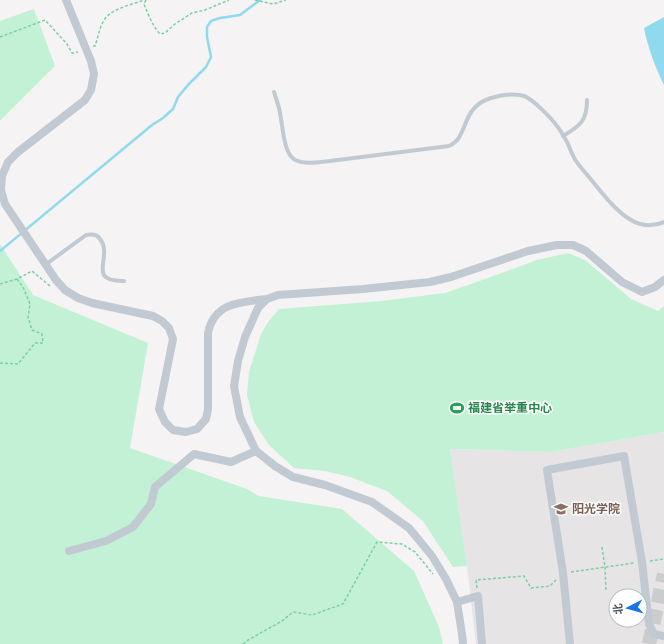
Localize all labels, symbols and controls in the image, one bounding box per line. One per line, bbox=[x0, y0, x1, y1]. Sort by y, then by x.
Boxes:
sports icon: 福建省举重中心 bbox=[449, 400, 465, 416]
place label: 福建省举重中心 bbox=[468, 400, 552, 415]
school or university icon: 阳光学院 bbox=[553, 501, 569, 517]
place label: 阳光学院 bbox=[572, 501, 620, 516]
north arrow bbox=[608, 588, 648, 628]
text: 北 bbox=[611, 603, 626, 615]

